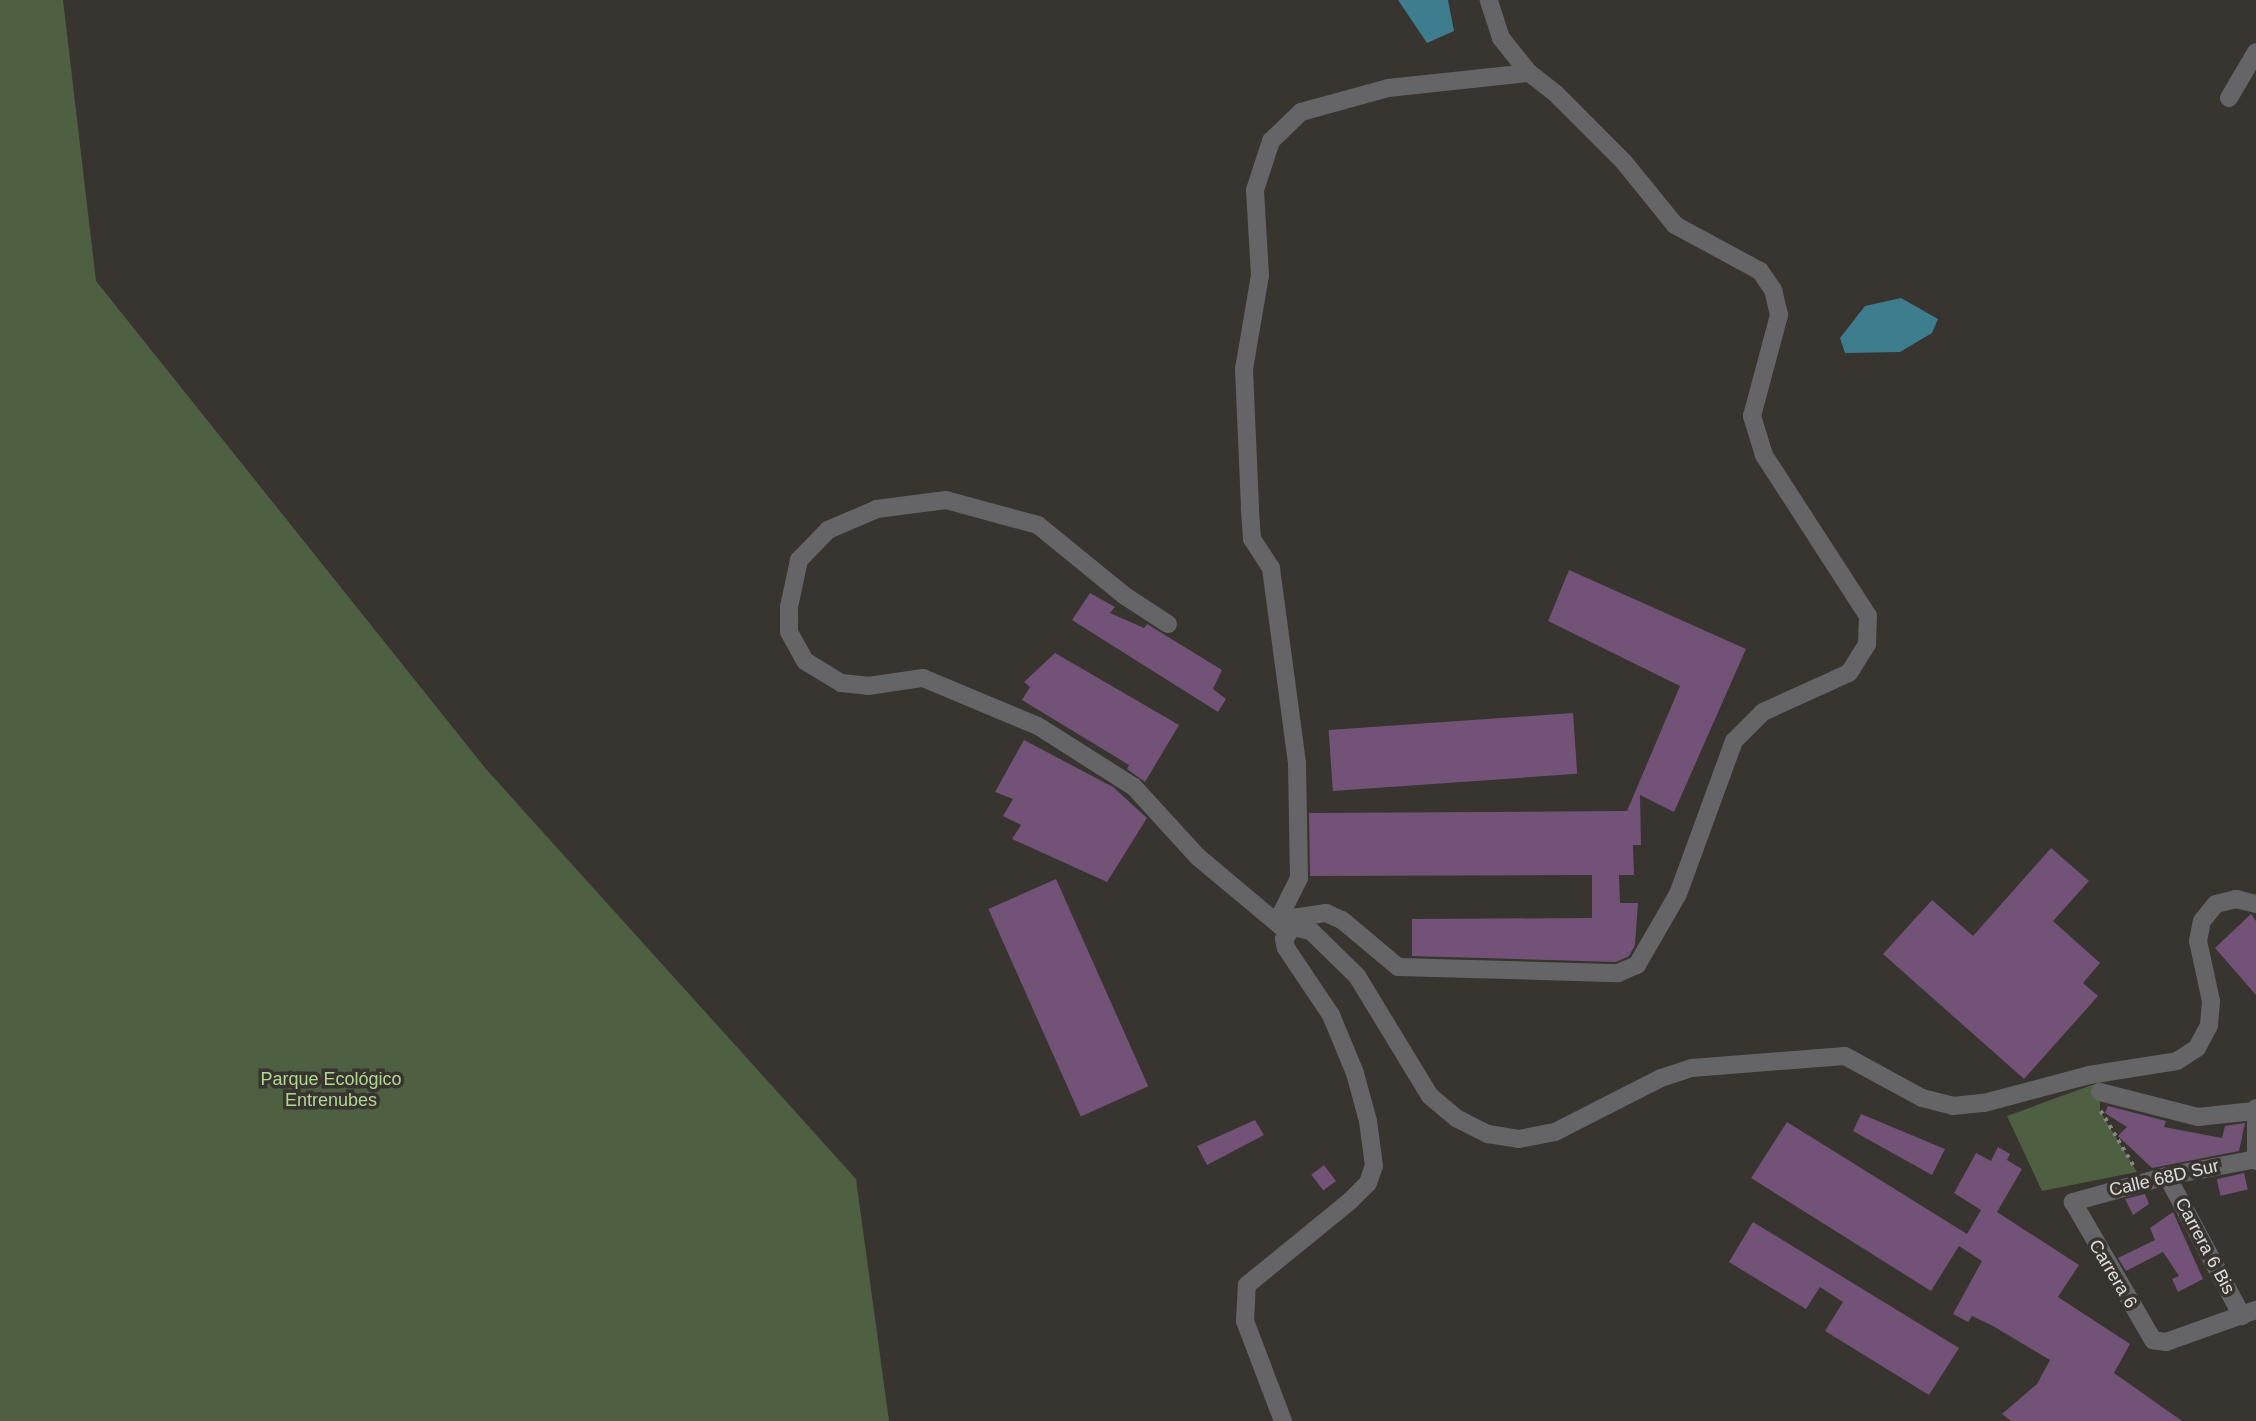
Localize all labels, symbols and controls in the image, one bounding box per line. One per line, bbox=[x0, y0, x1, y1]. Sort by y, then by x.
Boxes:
park label: Parque Ecológico Entrenubes bbox=[260, 1069, 402, 1112]
street label: Calle 68D Sur bbox=[2107, 1155, 2221, 1201]
street label: Carrera 6 Bis bbox=[2171, 1194, 2239, 1298]
street label: Carrera 6 bbox=[2084, 1236, 2142, 1312]

